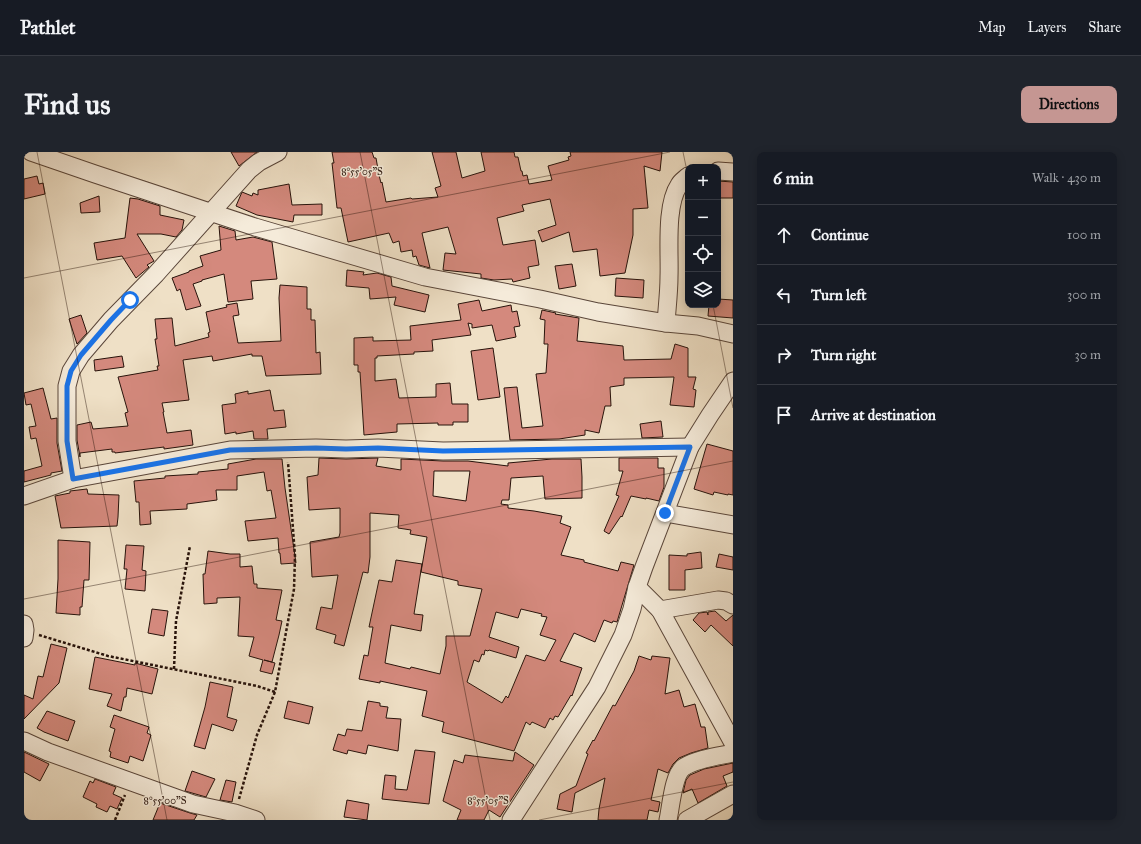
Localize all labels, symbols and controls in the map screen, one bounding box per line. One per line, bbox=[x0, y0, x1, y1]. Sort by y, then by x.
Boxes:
text: Pathlet bbox=[20, 16, 76, 39]
text: Map bbox=[978, 19, 1006, 36]
text: Layers bbox=[1028, 19, 1066, 36]
text: Share bbox=[1088, 19, 1121, 36]
button: Directions bbox=[1021, 86, 1117, 123]
text: Find us bbox=[24, 87, 110, 122]
map controls bbox=[685, 164, 721, 308]
button: + bbox=[685, 164, 721, 200]
text: 8°55'05"S bbox=[341, 166, 383, 178]
text: 6 min bbox=[773, 168, 814, 189]
text: Walk · 430 m bbox=[1032, 170, 1101, 186]
button: − bbox=[685, 200, 721, 236]
icon: ahead bbox=[773, 224, 795, 246]
text: Continue bbox=[811, 226, 869, 244]
text: 100 m bbox=[1067, 227, 1101, 243]
button: locate bbox=[685, 236, 721, 272]
button: layers bbox=[685, 272, 721, 308]
icon: left bbox=[773, 284, 795, 306]
text: Turn left bbox=[811, 286, 867, 304]
text: 300 m bbox=[1067, 287, 1101, 303]
route start bbox=[121, 291, 139, 309]
icon: right bbox=[773, 344, 795, 366]
text: Turn right bbox=[811, 346, 876, 364]
text: 30 m bbox=[1075, 347, 1101, 363]
icon: arrive bbox=[773, 404, 795, 426]
text: Arrive at destination bbox=[811, 406, 936, 424]
route end bbox=[656, 504, 674, 522]
text: 8°55'00"S bbox=[144, 795, 187, 807]
text: 8°55'05"S bbox=[467, 795, 509, 807]

